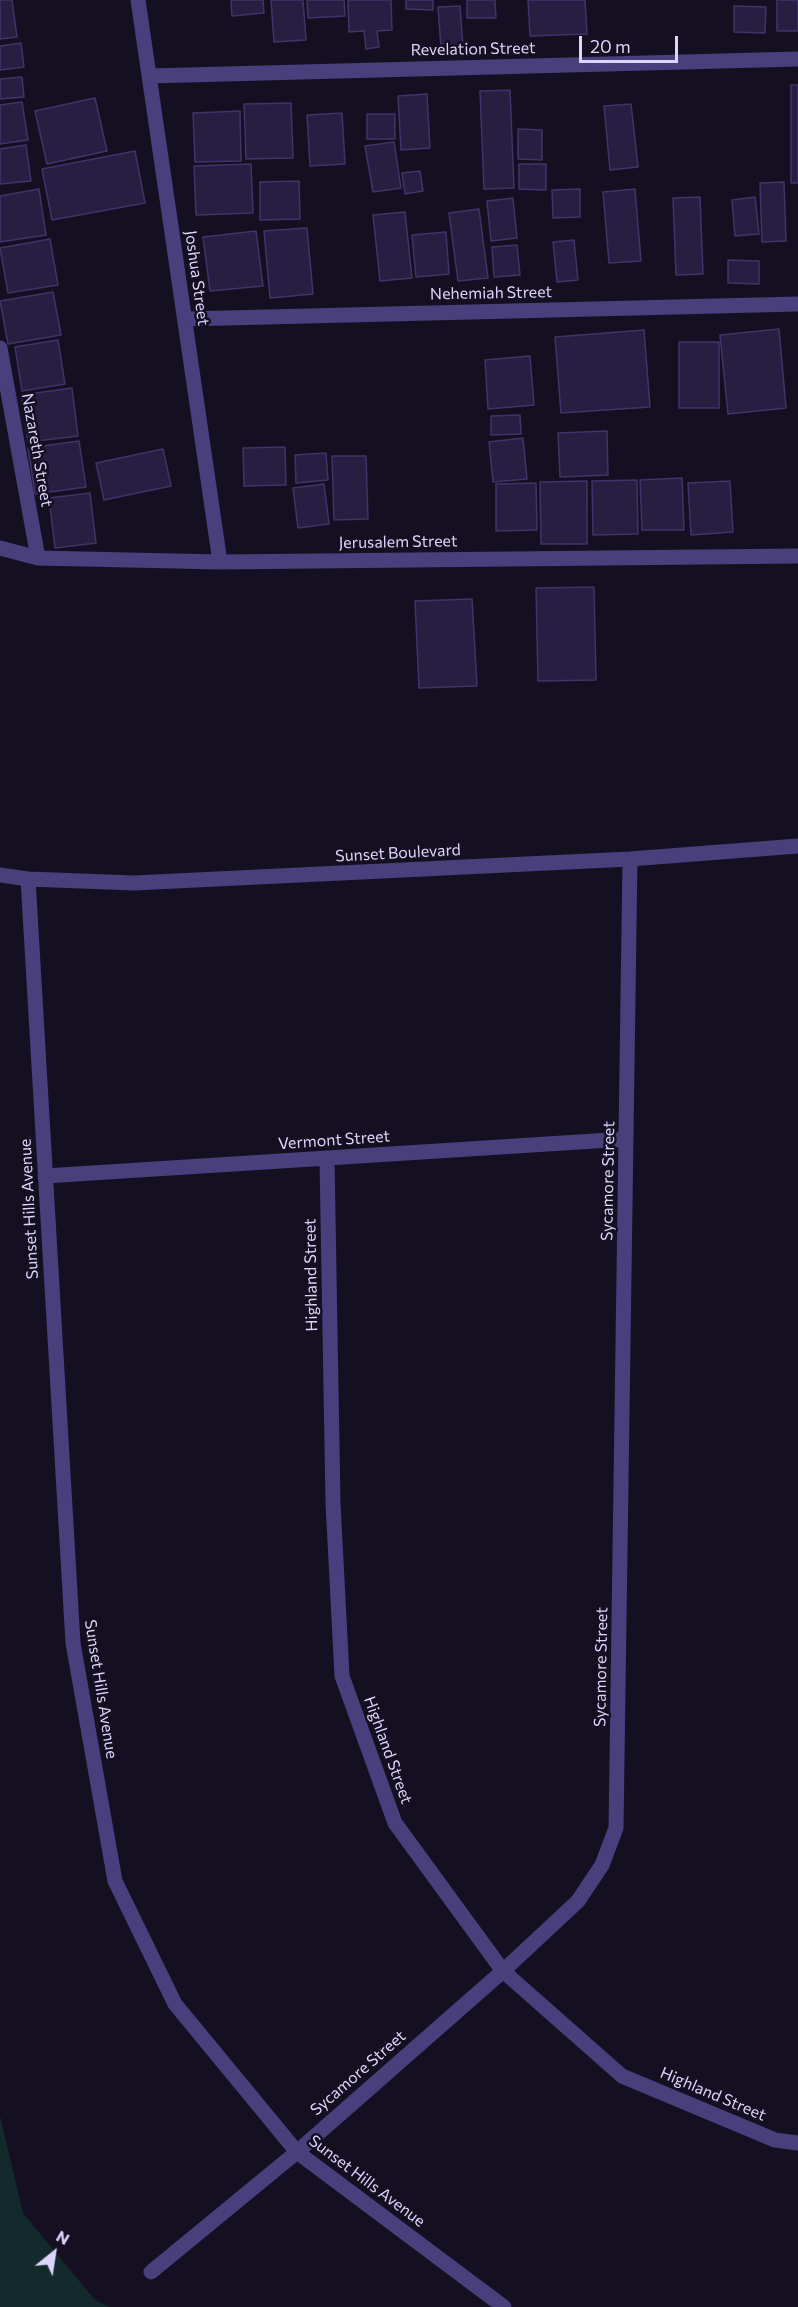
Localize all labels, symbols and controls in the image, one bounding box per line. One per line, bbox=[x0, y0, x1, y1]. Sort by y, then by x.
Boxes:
scale bar bbox=[582, 24, 681, 62]
text: 20 m bbox=[590, 35, 631, 57]
street label: Revelation Street bbox=[410, 38, 536, 60]
street label: Joshua Street bbox=[181, 229, 213, 327]
street label: Nehemiah Street bbox=[430, 282, 552, 304]
street label: Nazareth Street bbox=[18, 392, 56, 508]
street label: Jerusalem Street bbox=[338, 531, 458, 553]
street label: Sunset Boulevard bbox=[335, 840, 461, 866]
street label: Sycamore Street bbox=[597, 1121, 619, 1241]
street label: Vermont Street bbox=[277, 1127, 391, 1153]
street label: Sunset Hills Avenue bbox=[16, 1138, 42, 1280]
street label: Highland Street bbox=[300, 1218, 322, 1332]
street label: Sycamore Street bbox=[590, 1607, 612, 1727]
street label: Sunset Hills Avenue bbox=[81, 1618, 121, 1760]
street label: Highland Street bbox=[360, 1694, 416, 1806]
street label: Sycamore Street bbox=[307, 2027, 409, 2119]
street label: Highland Street bbox=[657, 2063, 769, 2125]
street label: Sunset Hills Avenue bbox=[305, 2131, 429, 2231]
north arrow bbox=[24, 2223, 84, 2283]
text: N bbox=[53, 2226, 73, 2248]

